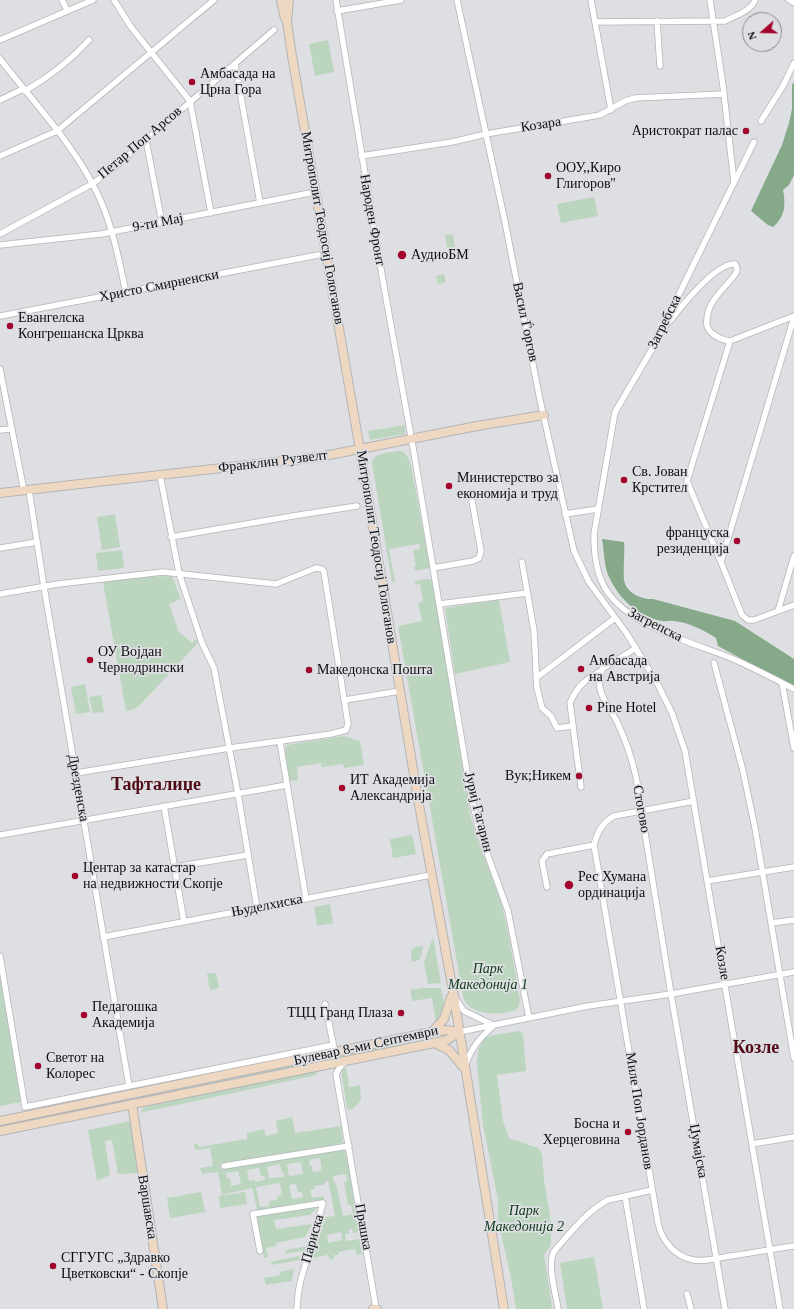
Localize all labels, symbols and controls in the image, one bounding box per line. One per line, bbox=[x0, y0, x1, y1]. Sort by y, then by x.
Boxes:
north arrow bbox=[742, 12, 782, 52]
text: N bbox=[745, 30, 759, 42]
place label: Амбасада на Црна Гора bbox=[200, 66, 275, 98]
marker: Амбасада на Црна Гора bbox=[187, 77, 197, 87]
street label: Петар Поп Арсов bbox=[95, 103, 185, 183]
street label: Козара bbox=[520, 114, 562, 136]
place label: Аристократ палас bbox=[632, 123, 738, 139]
marker: Аристократ палас bbox=[741, 126, 751, 136]
street label: Митрополит Теодосиј Гологанов bbox=[297, 130, 347, 326]
place label: ООУ,,Киро Глигоров'' bbox=[556, 160, 621, 192]
marker: ООУ,,Киро Глигоров'' bbox=[543, 171, 553, 181]
street label: Народен Фронт bbox=[356, 173, 388, 267]
street label: 9-ти Мај bbox=[131, 210, 185, 236]
place label: АудиоБМ bbox=[411, 247, 469, 263]
marker: АудиоБМ bbox=[396, 249, 408, 261]
street label: Христо Смирненски bbox=[98, 266, 220, 306]
street label: Васил Ѓоргов bbox=[508, 281, 542, 363]
street label: Загребска bbox=[645, 292, 685, 352]
place label: Евангелска Конгрешанска Црква bbox=[18, 310, 144, 342]
marker: Евангелска Конгрешанска Црква bbox=[5, 321, 15, 331]
street label: Франклин Рузвелт bbox=[217, 447, 329, 477]
street label: Митрополит Теодосиј Гологанов bbox=[352, 449, 400, 645]
place label: Св. Јован Крстител bbox=[632, 464, 688, 496]
place label: Министерство за економија и труд bbox=[457, 470, 559, 502]
marker: Св. Јован Крстител bbox=[619, 475, 629, 485]
marker: Министерство за економија и труд bbox=[444, 481, 454, 491]
place label: француска резиденција bbox=[657, 525, 729, 558]
marker: француска резиденција bbox=[732, 536, 742, 546]
street label: Загрепска bbox=[625, 604, 685, 646]
place label: ОУ Војдан Чернодрински bbox=[98, 644, 184, 676]
place label: Амбасада на Австрија bbox=[589, 653, 660, 686]
marker: ОУ Војдан Чернодрински bbox=[85, 655, 95, 665]
place label: Македонска Пошта bbox=[317, 662, 433, 678]
marker: Амбасада на Австрија bbox=[576, 664, 586, 674]
marker: Македонска Пошта bbox=[304, 665, 314, 675]
place label: Pine Hotel bbox=[597, 700, 656, 716]
marker: Pine Hotel bbox=[584, 703, 594, 713]
street label: Дрезденска bbox=[64, 753, 92, 823]
place label: Вук;Никем bbox=[505, 768, 571, 784]
street label: Јуриј Гагарин bbox=[460, 770, 496, 854]
marker: Вук;Никем bbox=[574, 771, 584, 781]
place label: ИТ Академија Александрија bbox=[350, 772, 435, 804]
district label: Тафталиџе bbox=[111, 774, 201, 796]
marker: ИТ Академија Александрија bbox=[337, 783, 347, 793]
street label: Стогово bbox=[629, 784, 653, 834]
place label: Центар за катастар на недвижности Скопје bbox=[83, 860, 223, 892]
place label: Рес Хумана ординација bbox=[578, 869, 646, 902]
marker: Центар за катастар на недвижности Скопје bbox=[70, 871, 80, 881]
marker: Рес Хумана ординација bbox=[563, 879, 575, 891]
street label: Њуделхиска bbox=[230, 891, 304, 921]
street label: Козле bbox=[711, 945, 733, 981]
park label: Парк Македонија 1 bbox=[448, 961, 528, 994]
place label: Педагошка Академија bbox=[92, 999, 157, 1032]
place label: ТЦЦ Гранд Плаза bbox=[287, 1005, 393, 1021]
marker: ТЦЦ Гранд Плаза bbox=[396, 1008, 406, 1018]
marker: Педагошка Академија bbox=[79, 1010, 89, 1020]
street label: Булевар 8-ми Септември bbox=[292, 1022, 440, 1070]
district label: Козле bbox=[733, 1037, 779, 1059]
place label: Светот на Колорес bbox=[46, 1050, 104, 1082]
street label: Миле Поп Јорданов bbox=[621, 1051, 657, 1171]
marker: Светот на Колорес bbox=[33, 1061, 43, 1071]
place label: Босна и Херцеговина bbox=[543, 1116, 620, 1148]
street label: Џумајска bbox=[685, 1123, 711, 1179]
marker: Босна и Херцеговина bbox=[623, 1127, 633, 1137]
street label: Варшавска bbox=[134, 1174, 160, 1240]
street label: Прашка bbox=[351, 1202, 375, 1252]
park label: Парк Македонија 2 bbox=[484, 1203, 564, 1236]
street label: Париска bbox=[298, 1213, 328, 1265]
place label: СГГУГС „Здравко Цветковски“ - Скопје bbox=[61, 1250, 188, 1282]
marker: СГГУГС „Здравко Цветковски“ - Скопје bbox=[48, 1261, 58, 1271]

